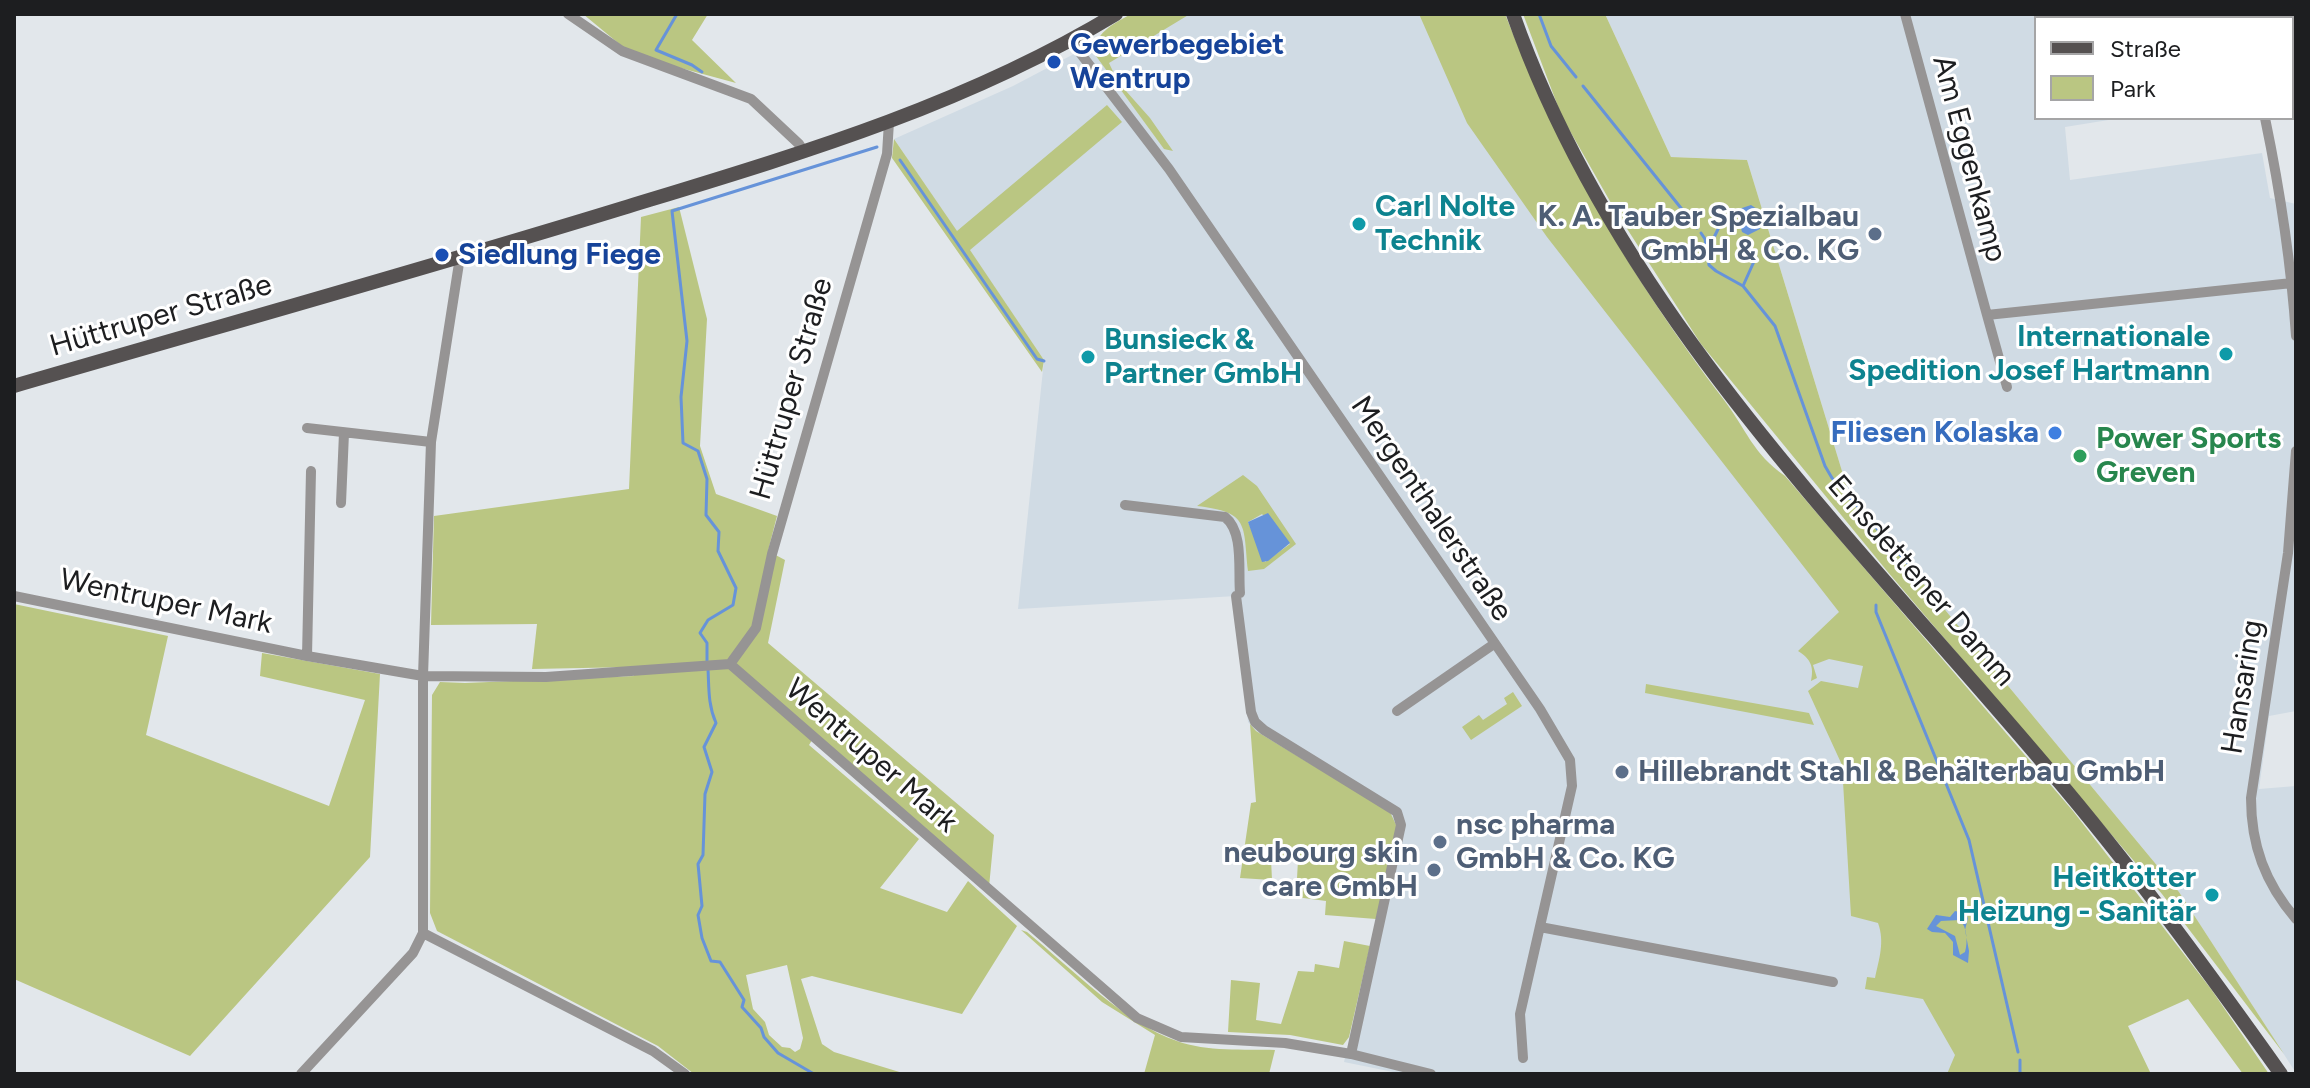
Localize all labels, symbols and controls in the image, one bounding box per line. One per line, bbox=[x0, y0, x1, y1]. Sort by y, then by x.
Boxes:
legend bbox=[2034, 16, 2294, 120]
place label: Gewerbegebiet Wentrup bbox=[1070, 27, 1284, 98]
text: Straße bbox=[2110, 34, 2181, 63]
street label: Am Eggenkamp bbox=[1924, 52, 2014, 266]
marker: Gewerbegebiet Wentrup bbox=[1045, 53, 1063, 71]
text: Park bbox=[2110, 74, 2156, 103]
place label: Carl Nolte Technik bbox=[1375, 189, 1515, 260]
place label: K. A. Tauber Spezialbau GmbH & Co. KG bbox=[1538, 199, 1859, 270]
marker: Carl Nolte Technik bbox=[1350, 215, 1368, 233]
marker: K. A. Tauber Spezialbau GmbH & Co. KG bbox=[1866, 225, 1884, 243]
place label: Siedlung Fiege bbox=[458, 237, 661, 273]
marker: Siedlung Fiege bbox=[433, 246, 451, 264]
street label: Hüttruper Straße bbox=[46, 267, 276, 365]
street label: Hüttruper Straße bbox=[743, 274, 841, 504]
place label: Internationale Spedition Josef Hartmann bbox=[1848, 319, 2210, 390]
place label: Bunsieck & Partner GmbH bbox=[1104, 322, 1302, 392]
marker: Internationale Spedition Josef Hartmann bbox=[2217, 345, 2235, 363]
marker: Bunsieck & Partner GmbH bbox=[1079, 348, 1097, 366]
street label: Mergenthalerstraße bbox=[1342, 390, 1520, 628]
place label: Fliesen Kolaska bbox=[1831, 415, 2039, 451]
place label: Power Sports Greven bbox=[2096, 421, 2281, 492]
marker: Fliesen Kolaska bbox=[2046, 424, 2064, 442]
marker: Power Sports Greven bbox=[2071, 447, 2089, 465]
street label: Emsdettener Damm bbox=[1820, 468, 2022, 694]
street label: Wentruper Mark bbox=[57, 562, 275, 642]
street label: Hansaring bbox=[2215, 617, 2271, 757]
street label: Wentruper Mark bbox=[778, 672, 964, 840]
place label: Hillebrandt Stahl & Behälterbau GmbH bbox=[1638, 754, 2165, 790]
marker: Hillebrandt Stahl & Behälterbau GmbH bbox=[1613, 763, 1631, 781]
place label: nsc pharma GmbH & Co. KG bbox=[1456, 807, 1675, 878]
marker: nsc pharma GmbH & Co. KG bbox=[1431, 833, 1449, 851]
place label: neubourg skin care GmbH bbox=[1223, 835, 1418, 906]
place label: Heitkötter Heizung - Sanitär bbox=[1958, 860, 2196, 930]
marker: neubourg skin care GmbH bbox=[1425, 861, 1443, 879]
marker: Heitkötter Heizung - Sanitär bbox=[2203, 886, 2221, 904]

